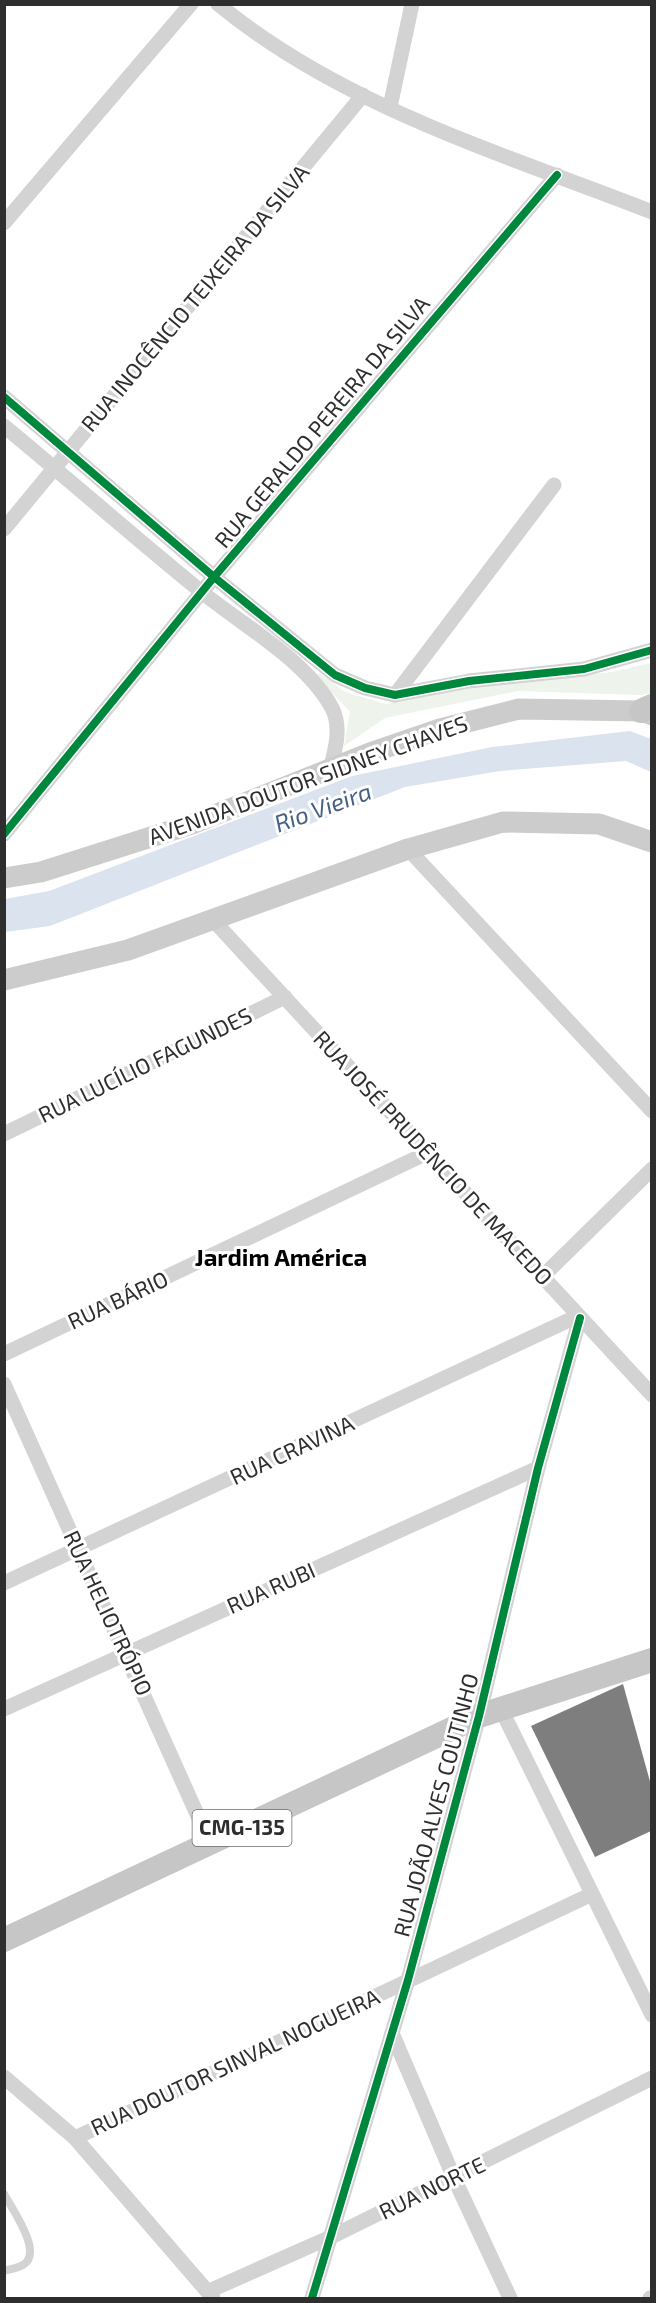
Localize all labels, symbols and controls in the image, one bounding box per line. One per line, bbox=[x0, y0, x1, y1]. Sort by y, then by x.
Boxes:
street label: RUA INOCÊNCIO TEIXEIRA DA SILVA bbox=[75, 158, 314, 436]
street label: RUA GERALDO PEREIRA DA SILVA bbox=[208, 290, 434, 552]
street label: AVENIDA DOUTOR SIDNEY CHAVES bbox=[145, 709, 471, 849]
water label: Rio Vieira bbox=[270, 776, 375, 838]
street label: RUA LUCÍLIO FAGUNDES bbox=[34, 1001, 256, 1127]
street label: RUA JOSÉ PRUDÊNCIO DE MACEDO bbox=[309, 1025, 558, 1290]
district label: Jardim América bbox=[195, 1242, 367, 1271]
street label: RUA BÁRIO bbox=[63, 1265, 172, 1334]
street label: RUA CRAVINA bbox=[226, 1409, 358, 1489]
street label: RUA HELIOTRÓPIO bbox=[59, 1526, 159, 1699]
street label: RUA RUBI bbox=[222, 1556, 319, 1618]
street label: RUA JOÃO ALVES COUTINHO bbox=[387, 1670, 483, 1939]
road number: CMG-135 bbox=[192, 1810, 292, 1846]
street label: RUA DOUTOR SINVAL NOGUEIRA bbox=[86, 1983, 383, 2140]
street label: RUA NORTE bbox=[374, 2150, 489, 2224]

